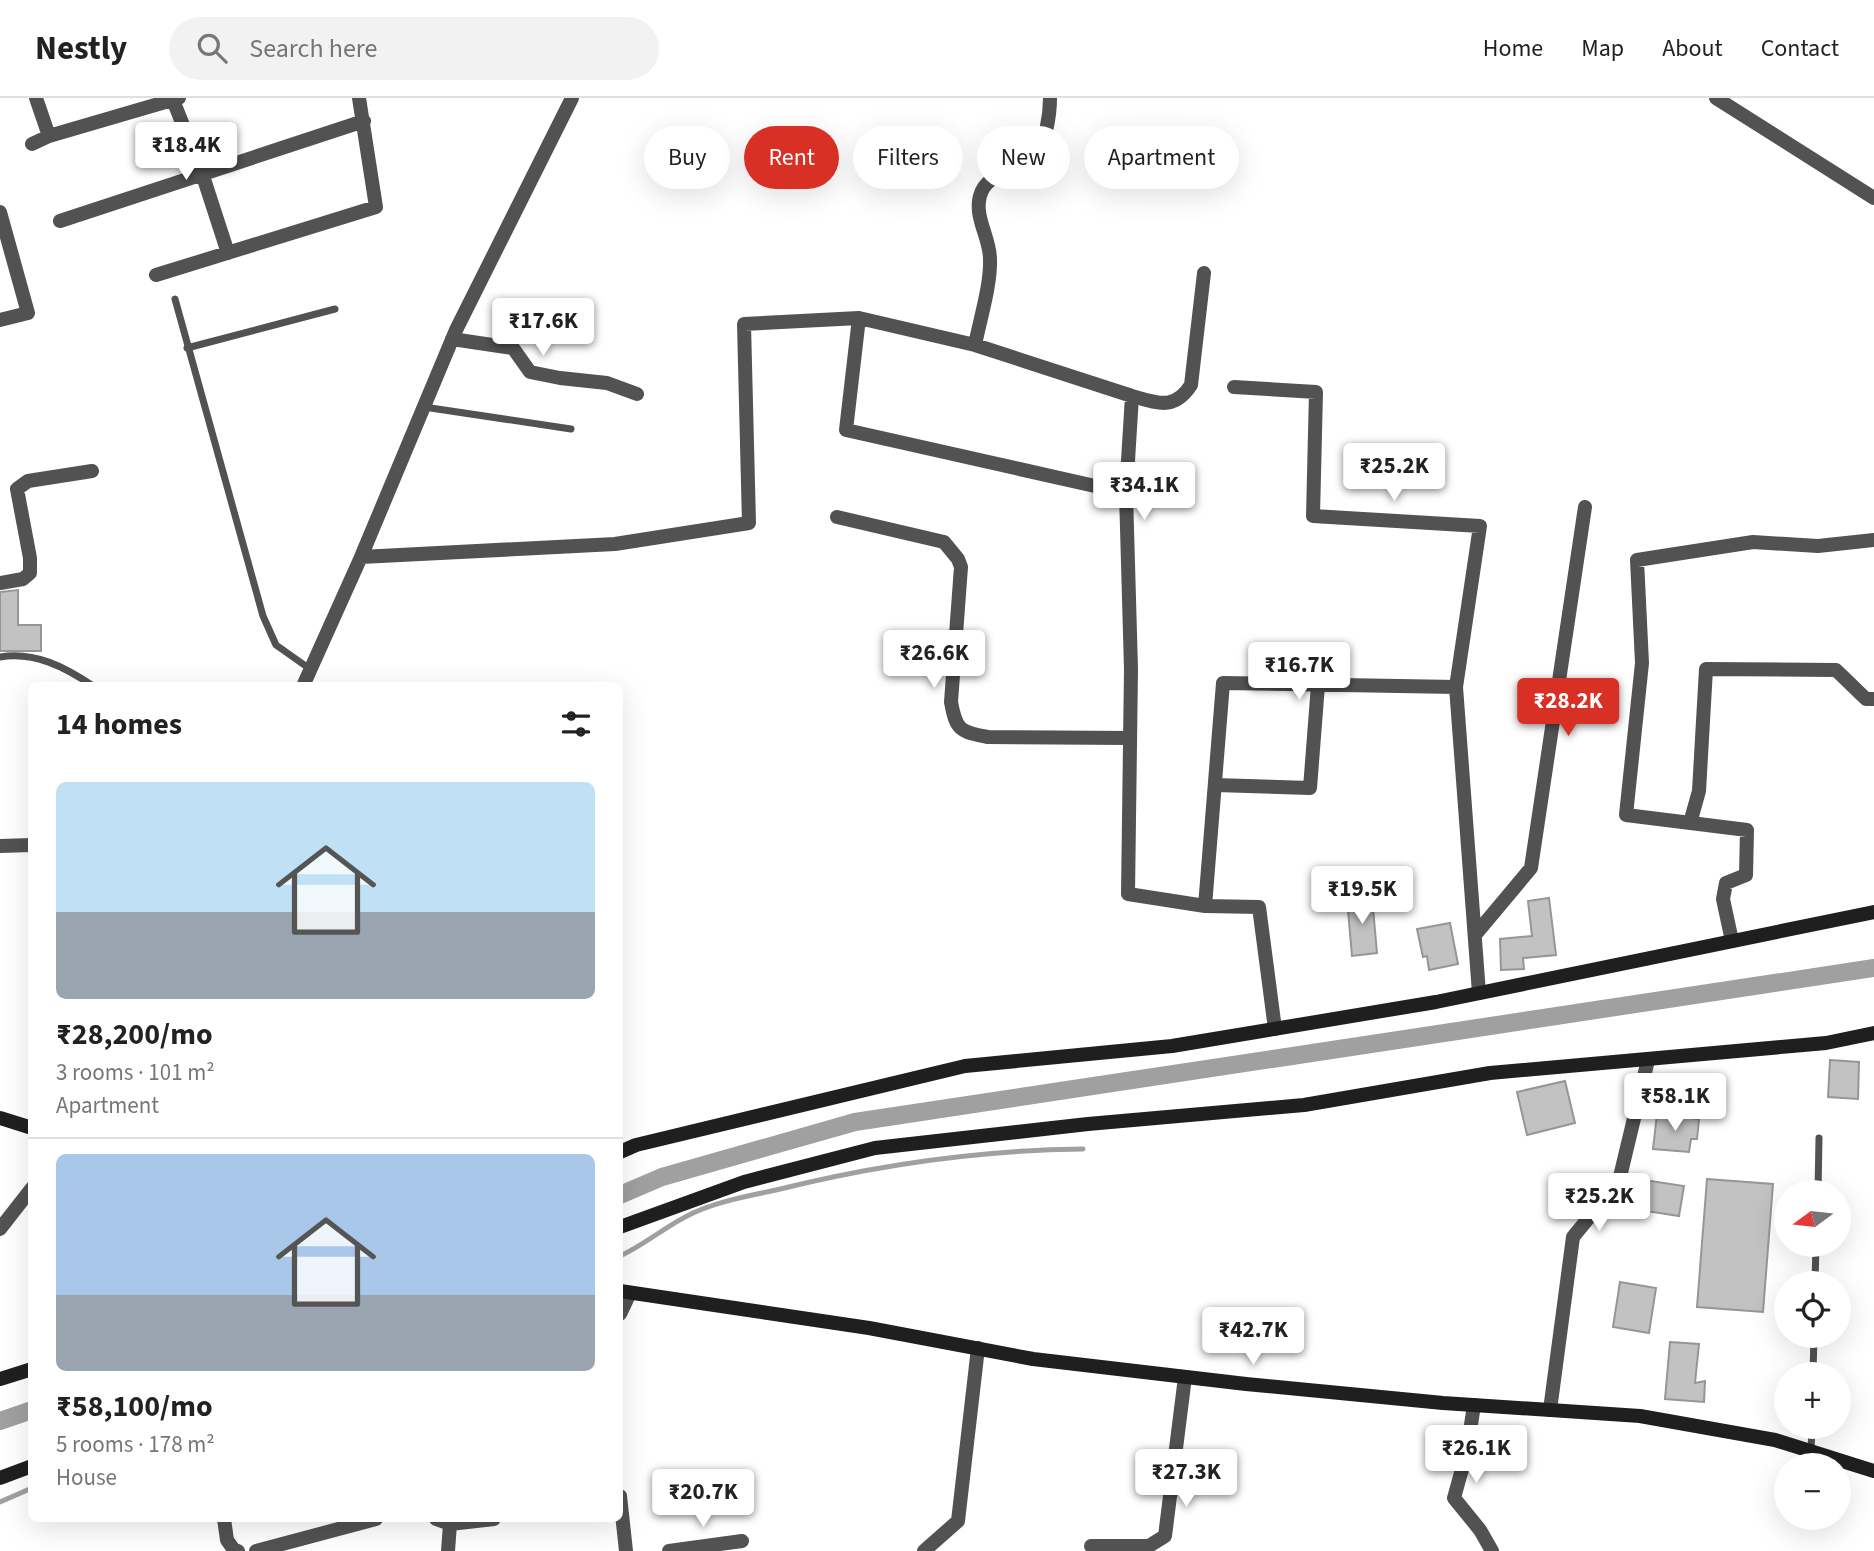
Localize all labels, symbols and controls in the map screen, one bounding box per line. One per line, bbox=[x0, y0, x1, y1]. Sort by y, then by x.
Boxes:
search box bbox=[169, 17, 659, 80]
text: Nestly bbox=[35, 25, 127, 72]
icon: search bbox=[193, 29, 231, 67]
text: Search here bbox=[249, 30, 377, 67]
text: Home bbox=[1483, 31, 1543, 66]
text: Map bbox=[1581, 31, 1624, 66]
text: About bbox=[1662, 31, 1723, 66]
text: Contact bbox=[1761, 31, 1839, 66]
pin: ₹18.4K bbox=[129, 122, 243, 182]
chip: Buy bbox=[644, 126, 730, 189]
chip: Rent bbox=[744, 126, 839, 189]
chip: Filters bbox=[853, 126, 963, 189]
chip: New bbox=[977, 126, 1070, 189]
chip: Apartment bbox=[1084, 126, 1239, 189]
text: ₹18.4K bbox=[151, 128, 221, 161]
pin: ₹17.6K bbox=[486, 299, 600, 358]
text: ₹17.6K bbox=[508, 304, 578, 337]
pin: ₹25.2K bbox=[1337, 444, 1451, 503]
text: ₹25.2K bbox=[1359, 449, 1429, 482]
pin: ₹34.1K bbox=[1087, 462, 1201, 522]
text: ₹34.1K bbox=[1109, 468, 1179, 501]
pin: ₹26.6K bbox=[877, 630, 991, 690]
text: ₹26.6K bbox=[899, 636, 969, 669]
pin: ₹16.7K bbox=[1242, 642, 1356, 702]
text: ₹16.7K bbox=[1264, 648, 1334, 681]
pin: ₹28.2K bbox=[1511, 678, 1625, 738]
text: ₹28.2K bbox=[1533, 684, 1603, 717]
text: 14 homes bbox=[56, 703, 182, 746]
icon: filters bbox=[557, 705, 595, 743]
icon: home bbox=[263, 827, 389, 953]
pin: ₹19.5K bbox=[1305, 866, 1419, 926]
text: ₹19.5K bbox=[1327, 872, 1397, 905]
text: ₹28,200/mo bbox=[56, 1013, 213, 1056]
text: 3 rooms · 101 m² bbox=[56, 1056, 215, 1089]
pin: ₹58.1K bbox=[1618, 1074, 1732, 1133]
text: ₹58.1K bbox=[1640, 1079, 1710, 1112]
text: Apartment bbox=[56, 1089, 159, 1122]
pin: ₹25.2K bbox=[1542, 1174, 1656, 1233]
text: ₹25.2K bbox=[1564, 1179, 1634, 1212]
north arrow bbox=[1774, 1180, 1852, 1256]
map controls bbox=[1774, 1180, 1851, 1530]
icon: home bbox=[263, 1199, 389, 1325]
button: locate bbox=[1774, 1271, 1851, 1348]
pin: ₹42.7K bbox=[1196, 1308, 1310, 1367]
text: ₹42.7K bbox=[1218, 1313, 1288, 1346]
button: + bbox=[1774, 1362, 1851, 1439]
text: ₹58,100/mo bbox=[56, 1385, 213, 1428]
pin: ₹26.1K bbox=[1419, 1426, 1533, 1485]
text: 5 rooms · 178 m² bbox=[56, 1428, 215, 1461]
text: ₹26.1K bbox=[1441, 1431, 1511, 1464]
pin: ₹27.3K bbox=[1129, 1450, 1243, 1509]
button: − bbox=[1774, 1453, 1851, 1530]
text: ₹27.3K bbox=[1151, 1455, 1221, 1488]
text: House bbox=[56, 1461, 117, 1494]
pin: ₹20.7K bbox=[646, 1470, 760, 1529]
text: ₹20.7K bbox=[668, 1475, 738, 1508]

